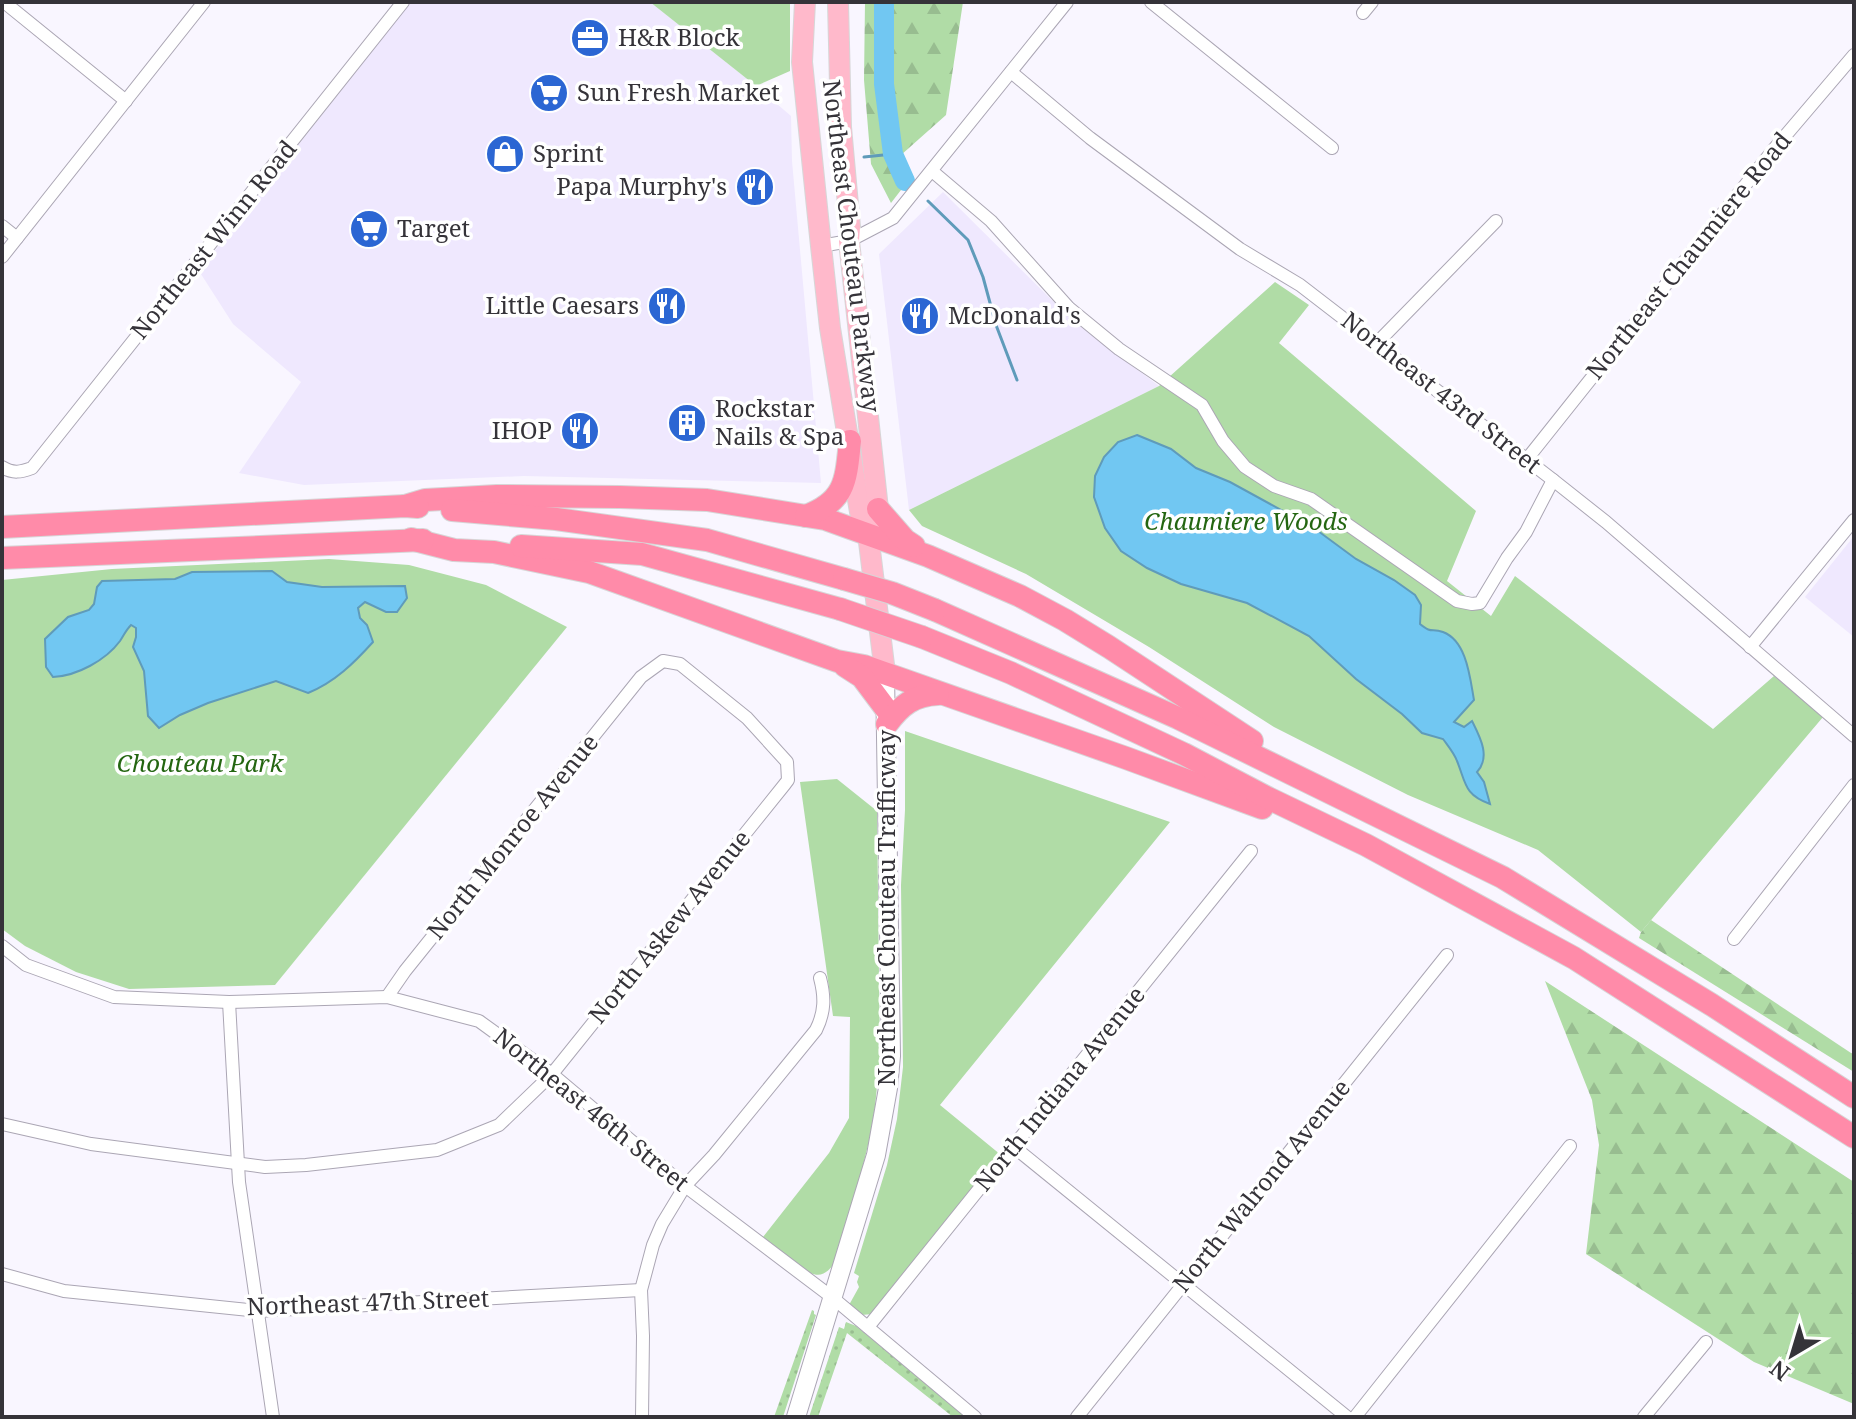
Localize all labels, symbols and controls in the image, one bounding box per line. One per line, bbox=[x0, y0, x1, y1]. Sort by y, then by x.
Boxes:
office icon: H&R Block bbox=[569, 17, 611, 59]
place label: H&R Block bbox=[618, 20, 741, 53]
supermarket icon: Sun Fresh Market bbox=[528, 72, 570, 114]
place label: Sun Fresh Market bbox=[577, 75, 780, 108]
street label: Northeast Chouteau Parkway bbox=[816, 78, 889, 415]
street label: Northeast Chaumiere Road bbox=[1578, 124, 1798, 386]
street label: Northeast Winn Road bbox=[122, 133, 303, 345]
shop icon: Sprint bbox=[484, 133, 526, 175]
place label: Sprint bbox=[533, 136, 604, 169]
restaurant icon: Papa Murphy's bbox=[734, 166, 776, 208]
place label: Papa Murphy's bbox=[556, 169, 727, 202]
supermarket icon: Target bbox=[348, 208, 390, 250]
place label: Target bbox=[397, 211, 470, 244]
restaurant icon: Little Caesars bbox=[646, 285, 688, 327]
place label: Little Caesars bbox=[485, 288, 639, 321]
restaurant icon: McDonald's bbox=[899, 295, 941, 337]
place label: McDonald's bbox=[948, 298, 1081, 331]
street label: Northeast 43rd Street bbox=[1335, 303, 1549, 480]
place label: Rockstar Nails & Spa bbox=[715, 391, 844, 452]
building icon: Rockstar Nails & Spa bbox=[666, 402, 708, 444]
restaurant icon: IHOP bbox=[559, 410, 601, 452]
place label: IHOP bbox=[492, 413, 552, 446]
park label: Chaumiere Woods bbox=[1144, 504, 1348, 537]
street label: North Monroe Avenue bbox=[419, 726, 605, 946]
street label: Northeast Chouteau Trafficway bbox=[869, 729, 902, 1086]
park label: Chouteau Park bbox=[117, 746, 285, 779]
street label: North Askew Avenue bbox=[580, 822, 757, 1030]
street label: North Indiana Avenue bbox=[966, 979, 1152, 1197]
street label: Northeast 46th Street bbox=[487, 1020, 697, 1198]
street label: North Walrond Avenue bbox=[1165, 1072, 1357, 1298]
street label: Northeast 47th Street bbox=[246, 1281, 490, 1322]
north arrow bbox=[1752, 1315, 1832, 1395]
text: N bbox=[1763, 1354, 1795, 1389]

